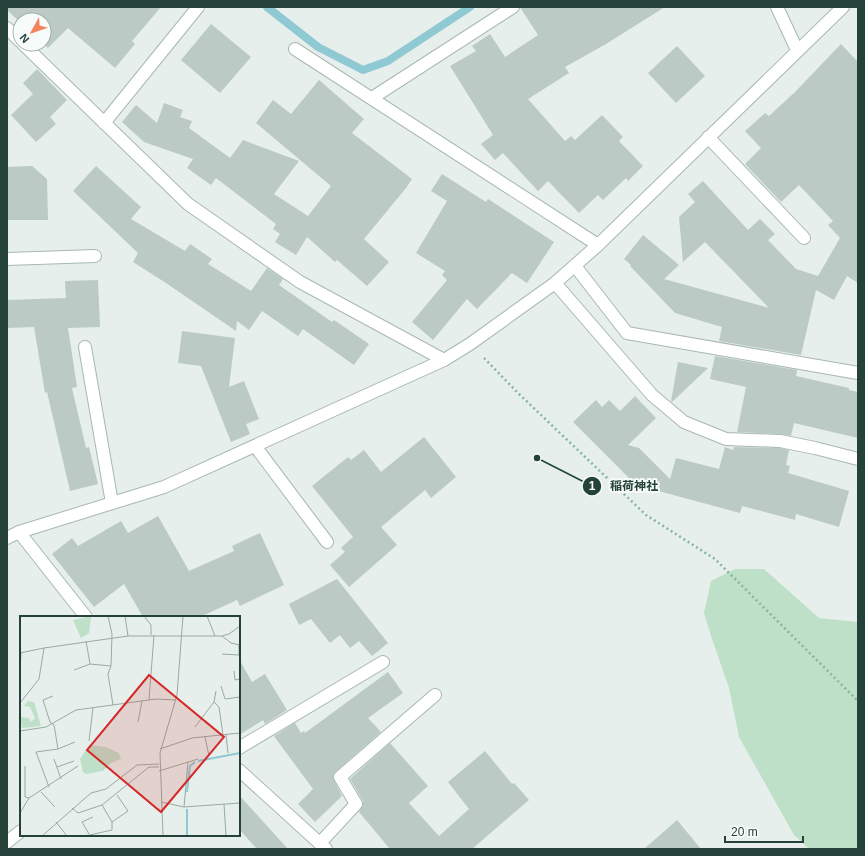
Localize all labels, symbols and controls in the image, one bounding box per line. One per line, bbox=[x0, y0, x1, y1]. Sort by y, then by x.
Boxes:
north arrow bbox=[12, 12, 52, 52]
text: N bbox=[17, 31, 31, 45]
callout: 稲荷神社 bbox=[582, 474, 666, 498]
text: 1 bbox=[589, 479, 596, 493]
text: 稲荷神社 bbox=[610, 479, 658, 493]
inset map bbox=[20, 616, 240, 836]
scale bar bbox=[725, 818, 803, 844]
text: 20 m bbox=[731, 825, 758, 839]

